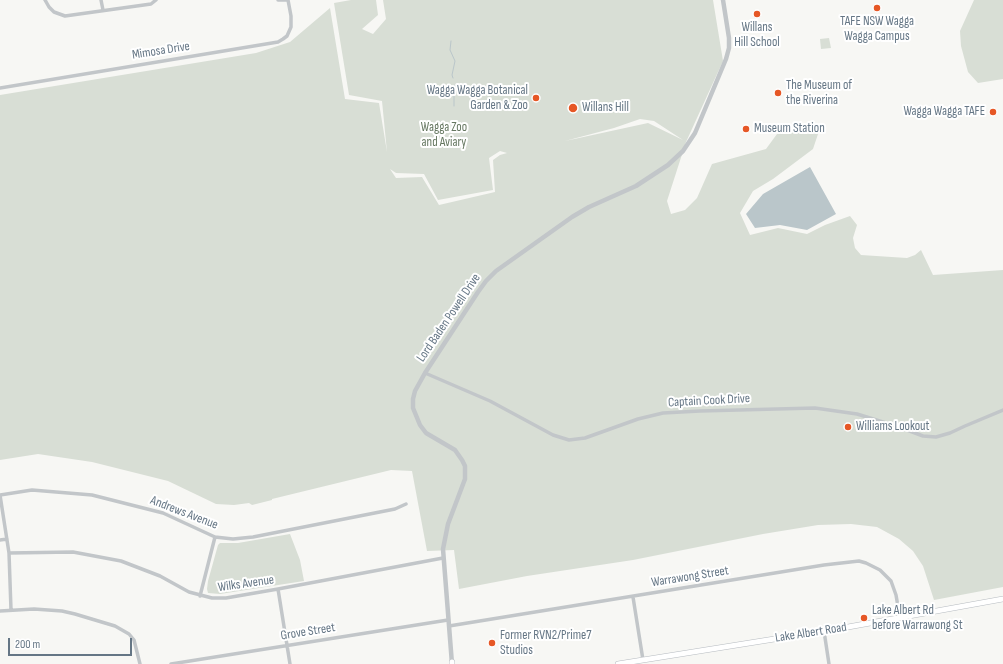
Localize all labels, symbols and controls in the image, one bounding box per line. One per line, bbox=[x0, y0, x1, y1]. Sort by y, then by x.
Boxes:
marker: TAFE NSW Wagga Wagga Campus bbox=[872, 3, 882, 13]
marker: Willans Hill School bbox=[752, 9, 762, 19]
place label: TAFE NSW Wagga Wagga Campus bbox=[840, 14, 914, 45]
place label: Willans Hill School bbox=[734, 20, 780, 51]
street label: Mimosa Drive bbox=[131, 39, 191, 63]
place label: The Museum of the Riverina bbox=[786, 78, 852, 109]
place label: Wagga Wagga Botanical Garden & Zoo bbox=[427, 83, 528, 114]
marker: The Museum of the Riverina bbox=[773, 88, 783, 98]
marker: Wagga Wagga Botanical Garden & Zoo bbox=[531, 93, 541, 103]
place label: Willans Hill bbox=[582, 100, 629, 116]
marker: Willans Hill bbox=[567, 102, 579, 114]
place label: Wagga Wagga TAFE bbox=[903, 104, 985, 120]
marker: Wagga Wagga TAFE bbox=[988, 107, 998, 117]
park label: Wagga Zoo and Aviary bbox=[421, 120, 467, 151]
place label: Museum Station bbox=[754, 121, 825, 137]
marker: Museum Station bbox=[741, 124, 751, 134]
street label: Lord Baden Powell Drive bbox=[414, 271, 484, 365]
street label: Captain Cook Drive bbox=[668, 391, 750, 411]
place label: Williams Lookout bbox=[856, 419, 930, 435]
marker: Williams Lookout bbox=[843, 422, 853, 432]
street label: Andrews Avenue bbox=[148, 493, 220, 533]
street label: Warrawong Street bbox=[650, 563, 730, 591]
street label: Wilks Avenue bbox=[217, 572, 275, 596]
place label: Lake Albert Rd before Warrawong St bbox=[872, 603, 963, 634]
marker: Lake Albert Rd before Warrawong St bbox=[859, 613, 869, 623]
street label: Grove Street bbox=[280, 620, 336, 644]
street label: Lake Albert Road bbox=[774, 620, 848, 646]
place label: Former RVN2/Prime7 Studios bbox=[500, 628, 591, 659]
scale bar bbox=[10, 630, 134, 656]
text: 200 m bbox=[15, 637, 40, 652]
marker: Former RVN2/Prime7 Studios bbox=[487, 638, 497, 648]

